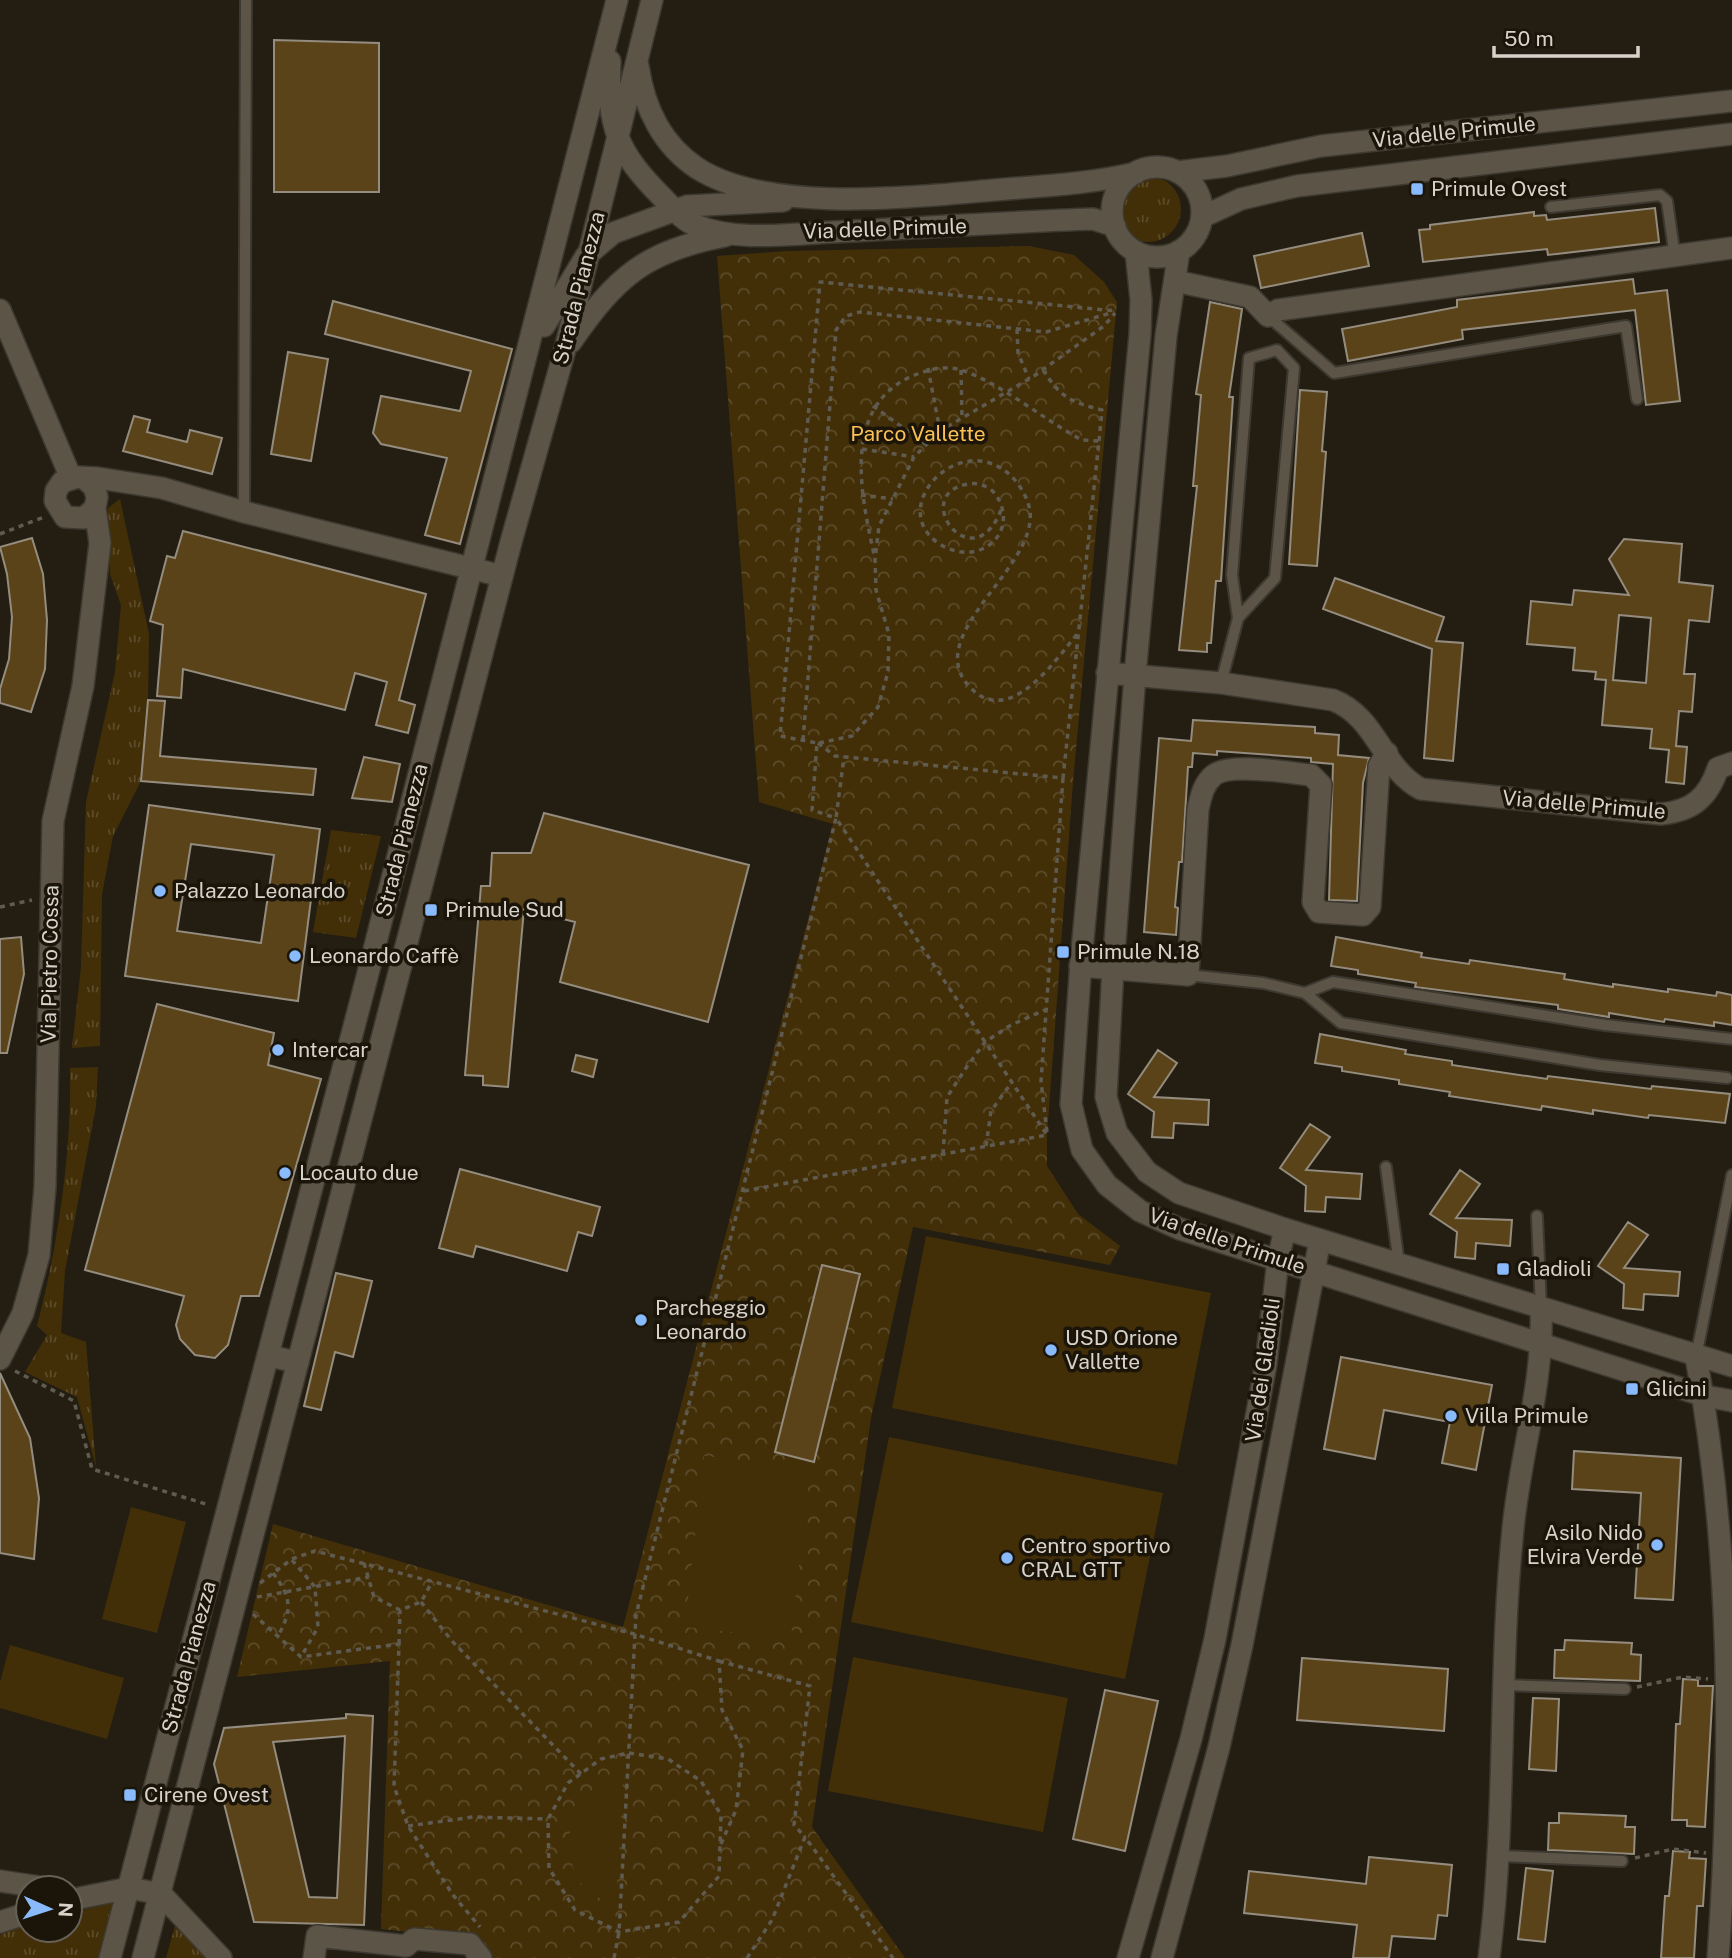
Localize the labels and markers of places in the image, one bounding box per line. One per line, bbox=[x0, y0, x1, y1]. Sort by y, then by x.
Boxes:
place label: Primule Ovest bbox=[1431, 176, 1567, 201]
marker: Primule Ovest bbox=[1409, 181, 1425, 197]
place label: Palazzo Leonardo bbox=[174, 878, 345, 903]
marker: Palazzo Leonardo bbox=[152, 883, 168, 899]
place label: Primule Sud bbox=[445, 897, 564, 922]
marker: Primule Sud bbox=[423, 902, 439, 918]
place label: Primule N.18 bbox=[1077, 939, 1200, 964]
place label: Leonardo Caffè bbox=[309, 943, 459, 968]
marker: Primule N.18 bbox=[1055, 944, 1071, 960]
marker: Leonardo Caffè bbox=[287, 948, 303, 964]
place label: Intercar bbox=[292, 1037, 369, 1062]
marker: Intercar bbox=[270, 1042, 286, 1058]
place label: Locauto due bbox=[299, 1160, 419, 1185]
marker: Locauto due bbox=[277, 1165, 293, 1181]
place label: Gladioli bbox=[1517, 1256, 1591, 1281]
marker: Gladioli bbox=[1495, 1261, 1511, 1277]
place label: Parcheggio Leonardo bbox=[655, 1295, 766, 1344]
marker: Parcheggio Leonardo bbox=[633, 1312, 649, 1328]
place label: USD Orione Vallette bbox=[1065, 1325, 1178, 1374]
marker: USD Orione Vallette bbox=[1043, 1342, 1059, 1358]
place label: Glicini bbox=[1646, 1376, 1707, 1401]
marker: Glicini bbox=[1624, 1381, 1640, 1397]
place label: Villa Primule bbox=[1465, 1403, 1589, 1428]
marker: Villa Primule bbox=[1443, 1408, 1459, 1424]
place label: Asilo Nido Elvira Verde bbox=[1527, 1520, 1643, 1569]
place label: Centro sportivo CRAL GTT bbox=[1021, 1533, 1171, 1582]
marker: Asilo Nido Elvira Verde bbox=[1649, 1537, 1665, 1553]
marker: Centro sportivo CRAL GTT bbox=[999, 1550, 1015, 1566]
place label: Cirene Ovest bbox=[144, 1782, 269, 1807]
marker: Cirene Ovest bbox=[122, 1787, 138, 1803]

